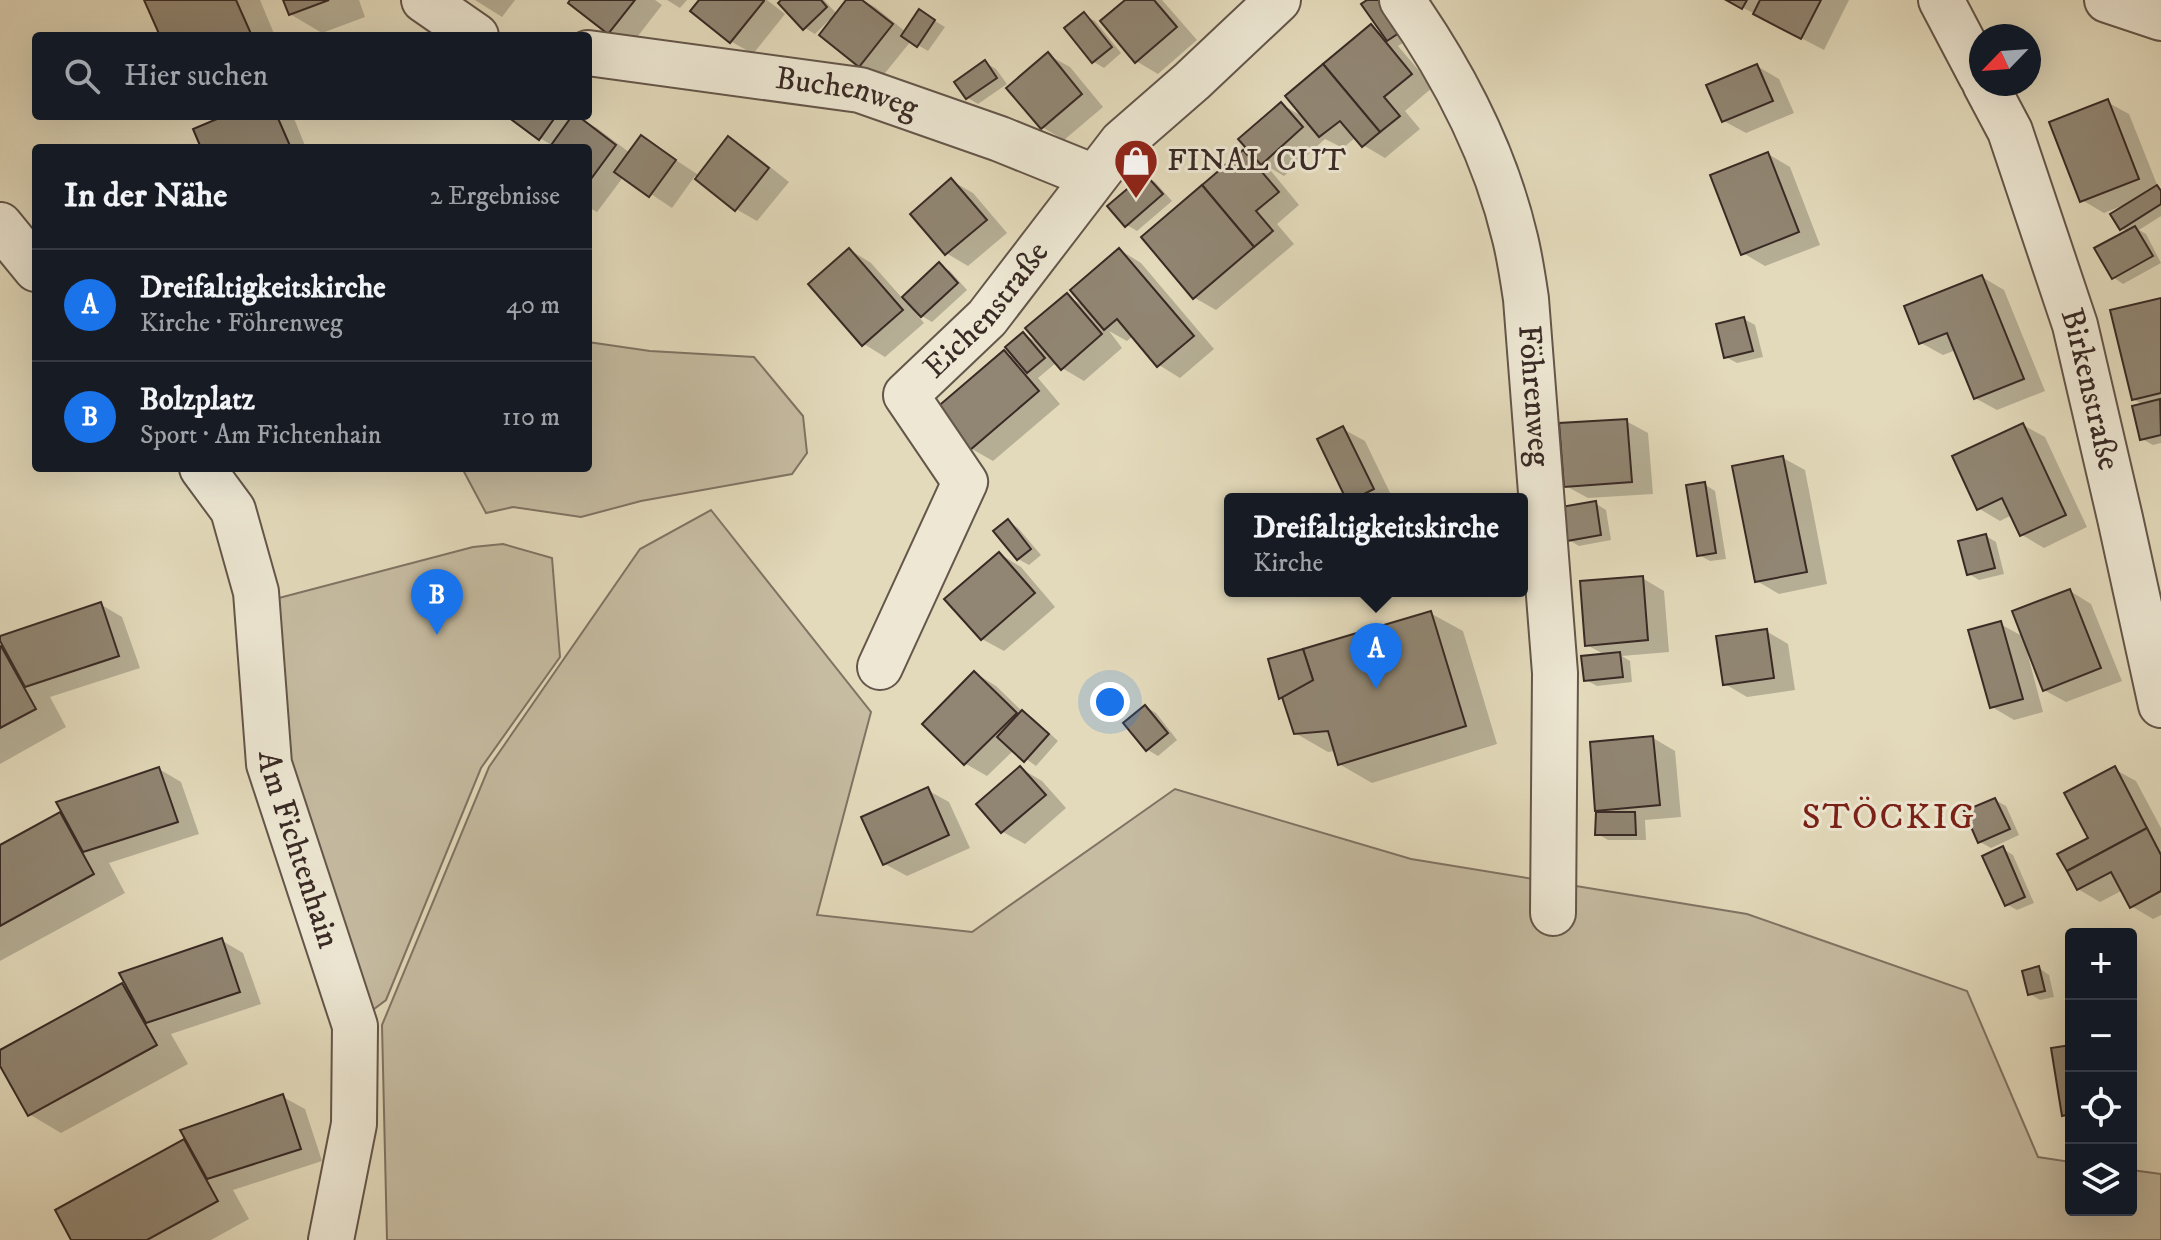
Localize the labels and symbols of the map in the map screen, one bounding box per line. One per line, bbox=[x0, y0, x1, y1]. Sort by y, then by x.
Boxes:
north arrow bbox=[1969, 24, 2041, 96]
street label: Buchenweg bbox=[773, 59, 924, 129]
shop icon: FINAL CUT bbox=[1112, 137, 1160, 200]
place label: FINAL CUT bbox=[1167, 141, 1346, 181]
street label: Eichenstraße bbox=[915, 234, 1058, 387]
street label: Birkenstraße bbox=[2051, 303, 2128, 474]
street label: Föhrenweg bbox=[1508, 323, 1559, 468]
pin: B bbox=[411, 569, 463, 635]
pin: A bbox=[1350, 623, 1402, 689]
your location bbox=[1090, 682, 1130, 722]
street label: Am Fichtenhain bbox=[248, 750, 348, 954]
district label: STÖCKIG bbox=[1802, 795, 1976, 840]

